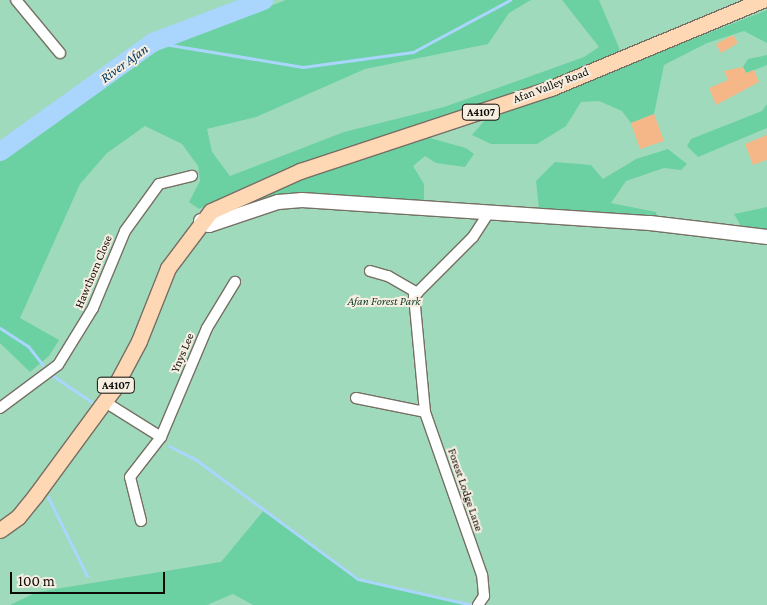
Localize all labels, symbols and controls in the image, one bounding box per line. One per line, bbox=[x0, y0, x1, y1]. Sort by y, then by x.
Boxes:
water label: River Afan bbox=[97, 40, 151, 86]
street label: Afan Valley Road bbox=[511, 65, 591, 107]
road number: A4107 bbox=[461, 104, 501, 120]
street label: Hawthorn Close bbox=[72, 233, 116, 311]
park label: Afan Forest Park bbox=[347, 295, 421, 309]
street label: Ynys Lee bbox=[168, 331, 198, 375]
road number: A4107 bbox=[96, 376, 136, 394]
street label: Forest Lodge Lane bbox=[444, 447, 486, 533]
scale bar bbox=[12, 562, 168, 594]
text: 100 m bbox=[18, 573, 55, 589]

